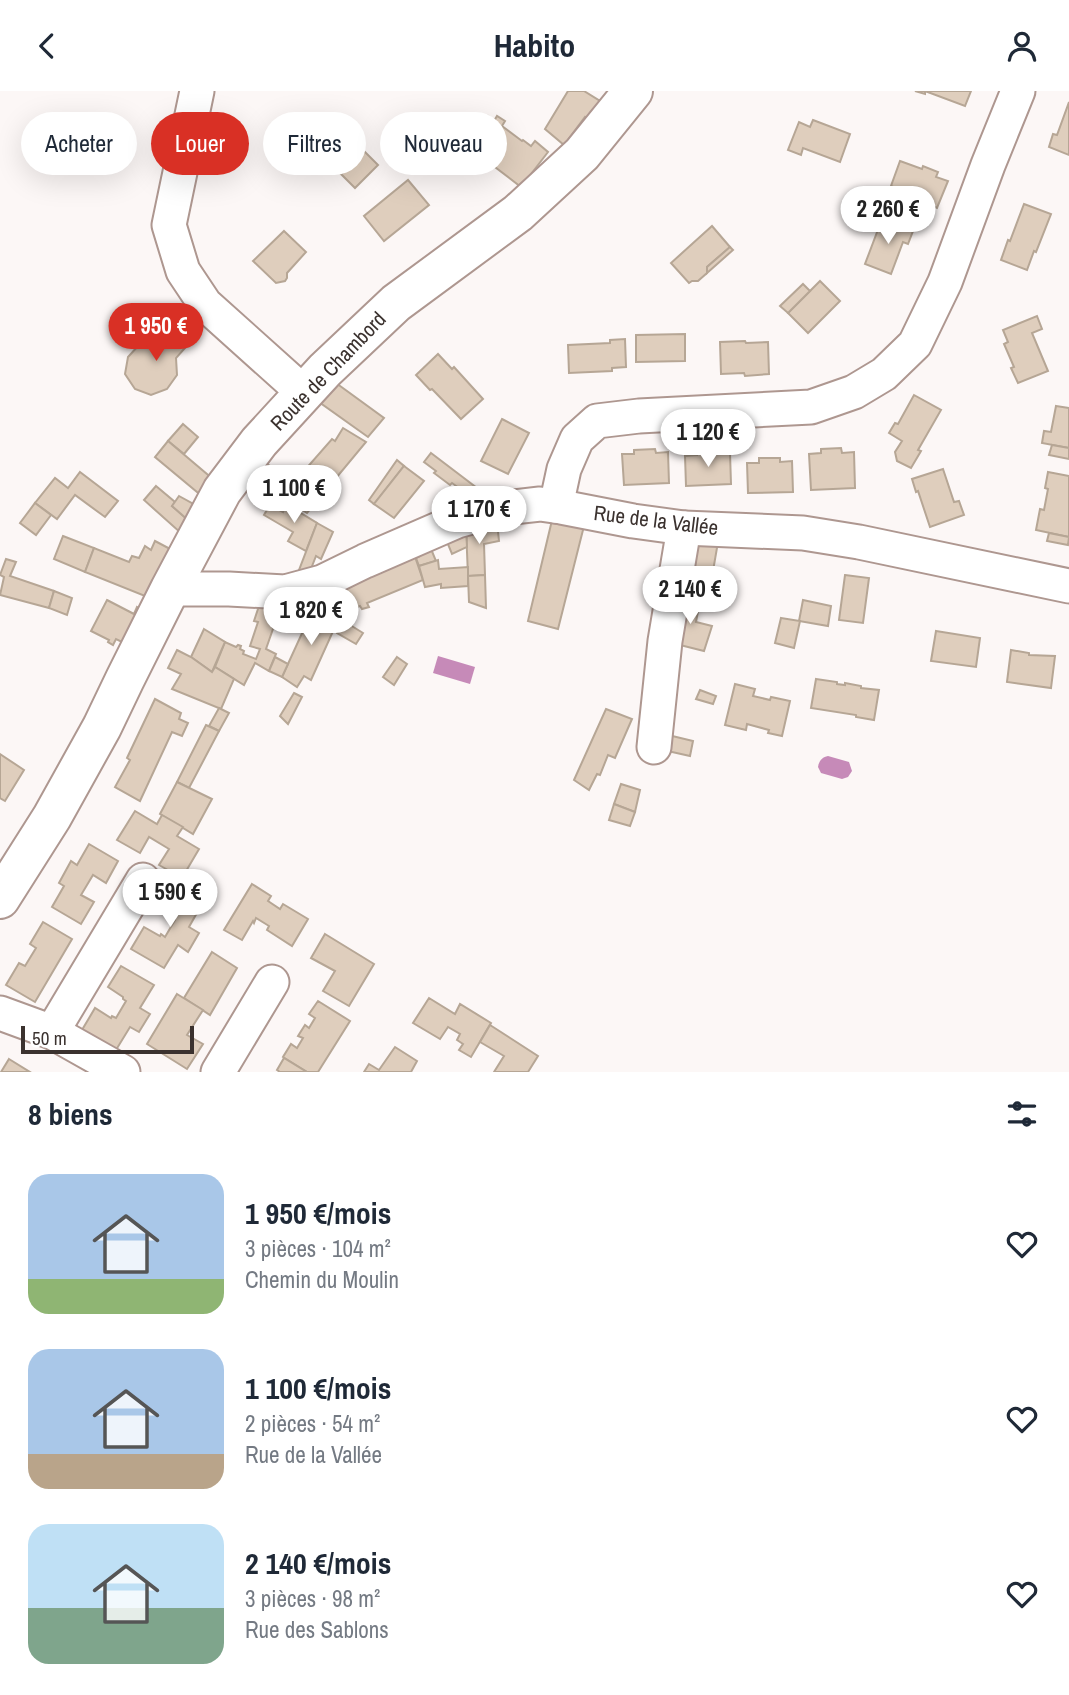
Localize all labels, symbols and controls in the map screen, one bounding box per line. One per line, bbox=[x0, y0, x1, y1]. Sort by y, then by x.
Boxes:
text: Habito bbox=[494, 24, 575, 67]
icon: back bbox=[28, 27, 66, 65]
icon: person bbox=[1003, 27, 1041, 65]
chip: Acheter bbox=[21, 112, 137, 175]
chip: Louer bbox=[151, 112, 249, 175]
chip: Filtres bbox=[263, 112, 366, 175]
chip: Nouveau bbox=[380, 112, 507, 175]
pin: 2 260 € bbox=[823, 187, 953, 246]
text: 2 260 € bbox=[857, 193, 919, 224]
pin: 1 950 € bbox=[91, 303, 221, 363]
street label: Route de Chambord bbox=[264, 305, 392, 437]
text: 1 950 € bbox=[125, 310, 187, 341]
pin: 1 120 € bbox=[643, 409, 773, 469]
text: 1 120 € bbox=[677, 416, 739, 447]
pin: 1 100 € bbox=[229, 465, 359, 525]
text: 1 100 € bbox=[263, 472, 325, 503]
pin: 1 170 € bbox=[414, 487, 544, 546]
text: 1 170 € bbox=[448, 493, 510, 524]
street label: Rue de la Vallée bbox=[592, 498, 720, 542]
pin: 2 140 € bbox=[625, 567, 755, 626]
text: 2 140 € bbox=[659, 573, 721, 604]
pin: 1 820 € bbox=[246, 587, 376, 647]
text: 1 820 € bbox=[280, 594, 342, 625]
pin: 1 590 € bbox=[105, 869, 235, 929]
text: 1 590 € bbox=[139, 876, 201, 907]
scale bar bbox=[21, 1023, 194, 1055]
text: 50 m bbox=[32, 1025, 67, 1051]
text: 8 biens bbox=[28, 1094, 113, 1134]
icon: filters bbox=[1003, 1095, 1041, 1133]
text: 1 950 €/mois bbox=[245, 1193, 391, 1233]
icon: home bbox=[84, 1202, 168, 1286]
icon: heart bbox=[1003, 1225, 1041, 1263]
text: 3 pièces · 104 m² bbox=[245, 1233, 391, 1264]
text: Chemin du Moulin bbox=[245, 1264, 399, 1295]
text: 1 100 €/mois bbox=[245, 1368, 391, 1408]
icon: home bbox=[84, 1377, 168, 1461]
icon: heart bbox=[1003, 1400, 1041, 1438]
text: 2 pièces · 54 m² bbox=[245, 1408, 380, 1439]
text: Rue de la Vallée bbox=[245, 1439, 382, 1470]
text: 2 140 €/mois bbox=[245, 1543, 391, 1583]
icon: home bbox=[84, 1552, 168, 1636]
icon: heart bbox=[1003, 1575, 1041, 1613]
text: 3 pièces · 98 m² bbox=[245, 1583, 380, 1614]
text: Rue des Sablons bbox=[245, 1614, 389, 1645]

